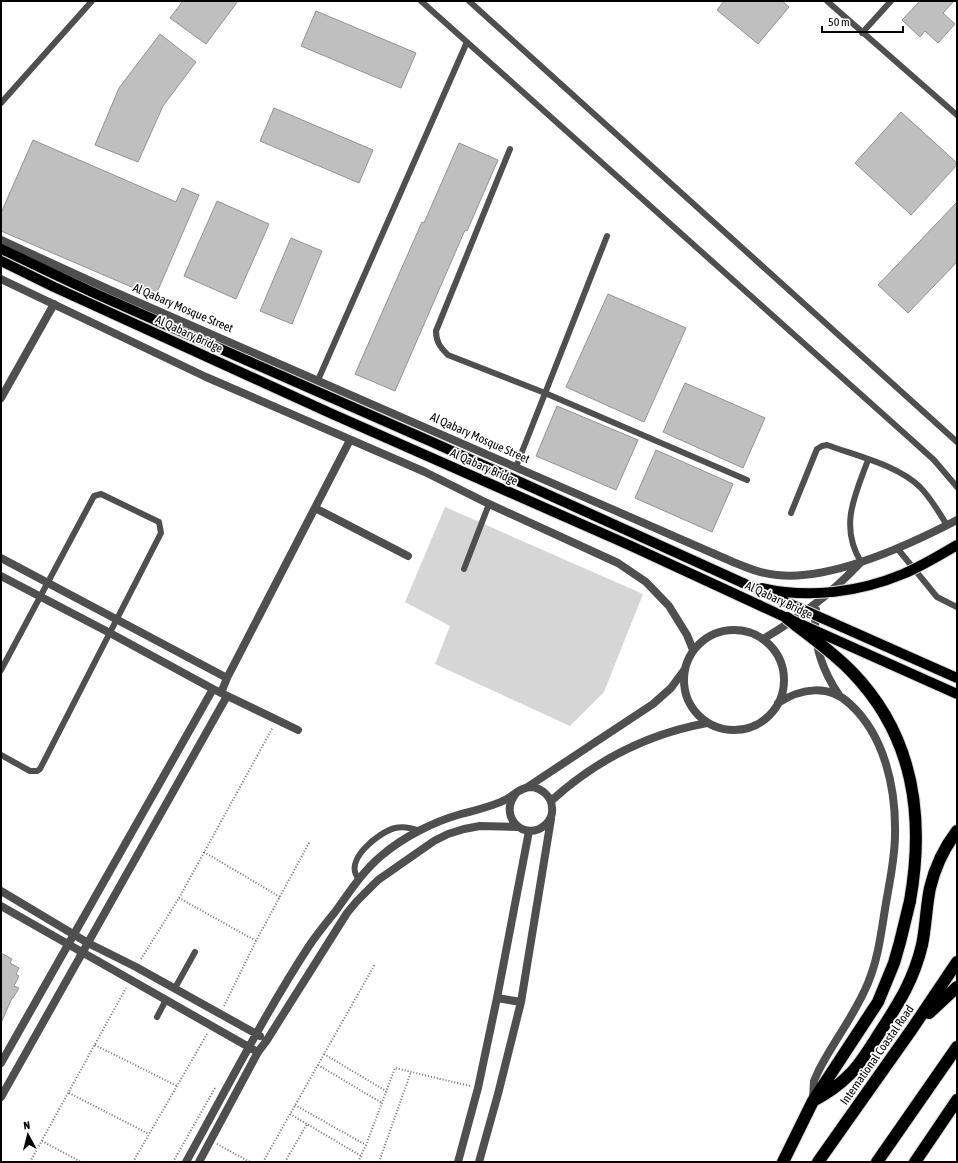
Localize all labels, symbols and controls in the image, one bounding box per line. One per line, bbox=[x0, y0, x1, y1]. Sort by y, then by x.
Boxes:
scale bar bbox=[822, 8, 903, 34]
text: 50 m bbox=[828, 15, 850, 29]
street label: Al Qabary Mosque Street bbox=[131, 281, 236, 336]
street label: Al Qabary Bridge bbox=[153, 312, 225, 356]
street label: Al Qabary Mosque Street bbox=[428, 410, 532, 466]
street label: Al Qabary Bridge bbox=[448, 446, 520, 488]
street label: Al Qabary Bridge bbox=[743, 578, 815, 622]
street label: International Coastal Road bbox=[837, 1003, 917, 1107]
north arrow bbox=[8, 1115, 48, 1155]
text: N bbox=[23, 1119, 31, 1131]

